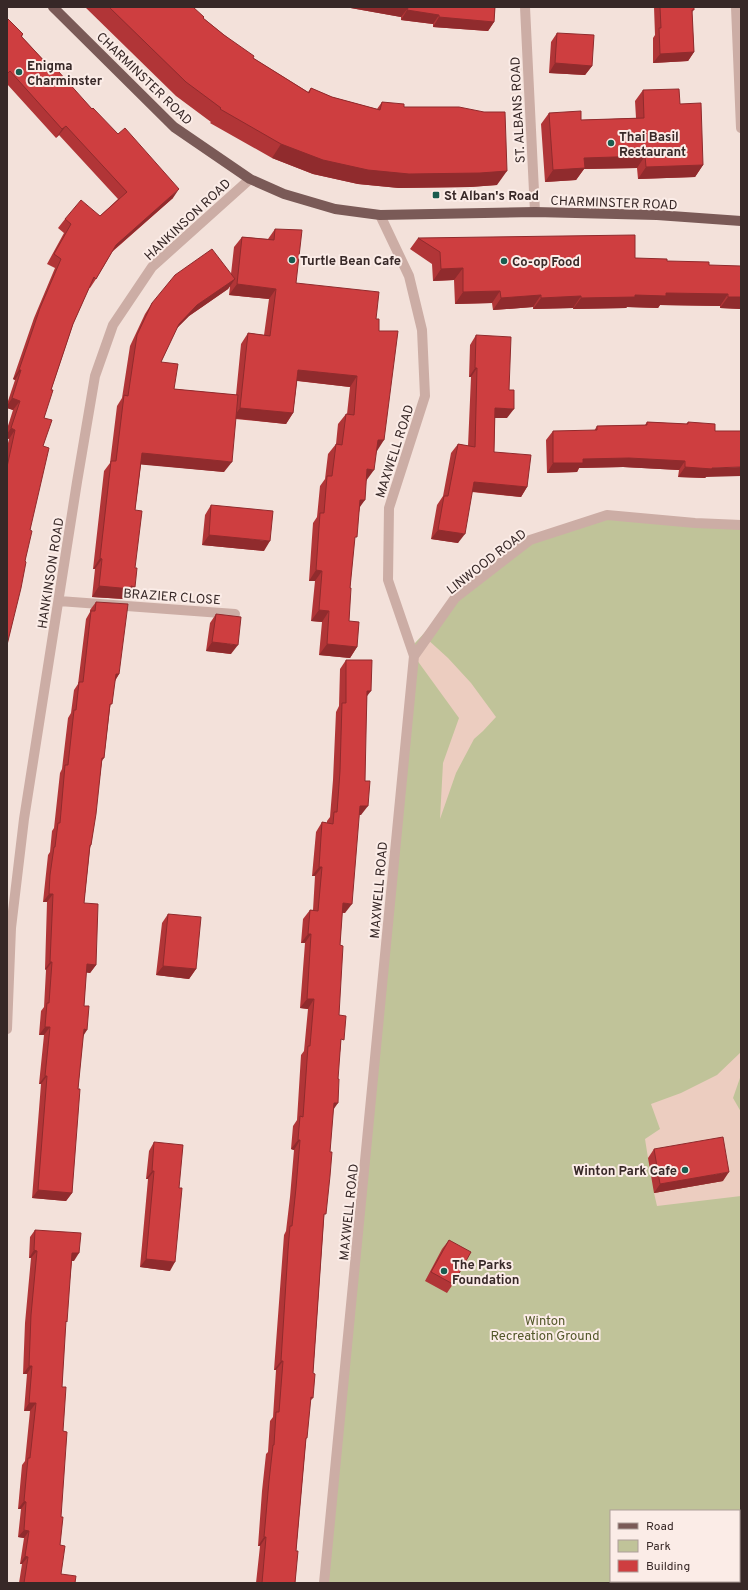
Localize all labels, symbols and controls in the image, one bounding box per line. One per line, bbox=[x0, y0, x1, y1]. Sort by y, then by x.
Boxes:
street label: CHARMINSTER ROAD bbox=[92, 30, 195, 129]
street label: ST. ALBANS ROAD bbox=[508, 56, 530, 164]
place label: Enigma Charminster bbox=[27, 59, 103, 90]
marker: Enigma Charminster bbox=[14, 67, 24, 77]
place label: Thai Basil Restaurant bbox=[619, 130, 686, 161]
marker: Thai Basil Restaurant bbox=[606, 138, 616, 148]
street label: HANKINSON ROAD bbox=[142, 176, 235, 265]
place label: St Alban's Road bbox=[444, 189, 539, 205]
marker: St Alban's Road bbox=[431, 190, 441, 200]
street label: CHARMINSTER ROAD bbox=[550, 194, 678, 214]
place label: Turtle Bean Cafe bbox=[300, 254, 401, 270]
marker: Turtle Bean Cafe bbox=[287, 255, 297, 265]
place label: Co-op Food bbox=[512, 255, 580, 271]
marker: Co-op Food bbox=[499, 256, 509, 266]
street label: MAXWELL ROAD bbox=[373, 403, 419, 500]
street label: HANKINSON ROAD bbox=[35, 517, 69, 630]
street label: LINWOOD ROAD bbox=[444, 526, 530, 599]
street label: BRAZIER CLOSE bbox=[123, 587, 221, 609]
street label: MAXWELL ROAD bbox=[368, 841, 392, 939]
street label: MAXWELL ROAD bbox=[337, 1163, 363, 1261]
place label: Winton Park Cafe bbox=[573, 1164, 677, 1180]
marker: Winton Park Cafe bbox=[680, 1165, 690, 1175]
place label: The Parks Foundation bbox=[452, 1258, 519, 1289]
marker: The Parks Foundation bbox=[439, 1266, 449, 1276]
park label: Winton Recreation Ground bbox=[490, 1314, 600, 1345]
legend bbox=[610, 1510, 740, 1582]
text: Road bbox=[646, 1519, 674, 1535]
text: Park bbox=[646, 1539, 671, 1555]
text: Building bbox=[646, 1559, 690, 1575]

